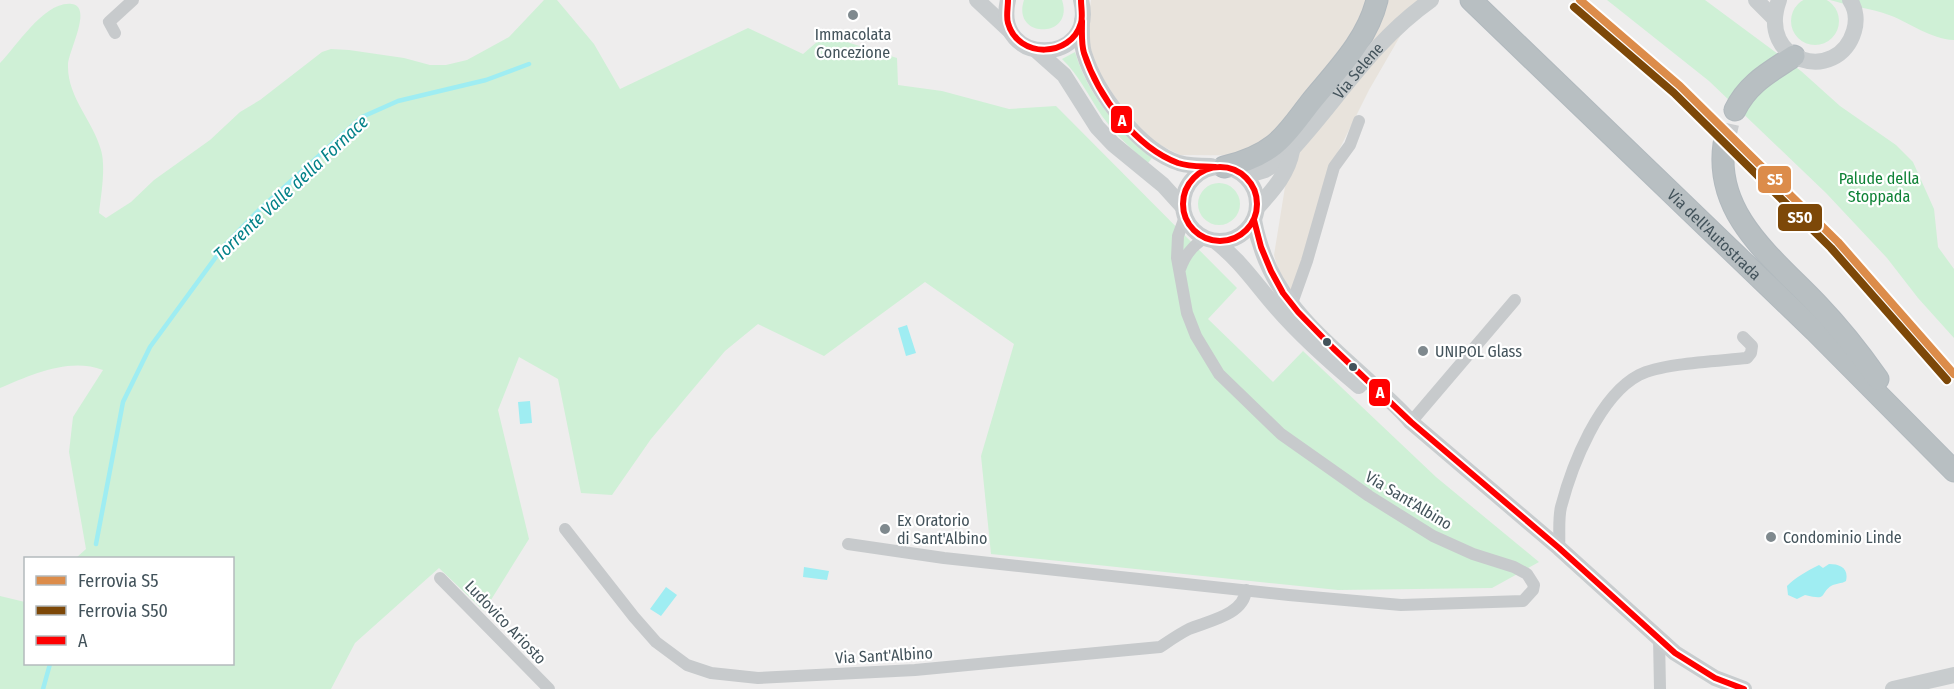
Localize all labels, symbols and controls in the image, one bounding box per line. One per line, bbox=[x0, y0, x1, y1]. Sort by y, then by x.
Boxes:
marker: Immacolata Concezione bbox=[846, 8, 860, 22]
place label: Immacolata Concezione bbox=[815, 25, 891, 62]
street label: Via Selene bbox=[1329, 39, 1387, 103]
line badge: A bbox=[1110, 105, 1133, 134]
water label: Torrente Valle della Fornace bbox=[209, 110, 373, 265]
text: A bbox=[1117, 111, 1127, 130]
line badge: S5 bbox=[1757, 165, 1792, 194]
park label: Palude della Stoppada bbox=[1839, 169, 1920, 206]
text: S5 bbox=[1767, 170, 1783, 189]
street label: Via dell'Autostrada bbox=[1663, 185, 1765, 284]
line badge: S50 bbox=[1777, 203, 1823, 232]
text: S50 bbox=[1788, 208, 1813, 227]
unlabelled marker bbox=[1321, 336, 1333, 348]
place label: UNIPOL Glass bbox=[1435, 342, 1522, 361]
marker: UNIPOL Glass bbox=[1416, 344, 1430, 358]
unlabelled marker bbox=[1347, 361, 1359, 373]
line badge: A bbox=[1368, 378, 1391, 407]
text: A bbox=[1375, 383, 1385, 402]
street label: Via Sant'Albino bbox=[1362, 467, 1456, 534]
place label: Ex Oratorio di Sant'Albino bbox=[897, 511, 987, 548]
marker: Ex Oratorio di Sant'Albino bbox=[878, 522, 892, 536]
place label: Condominio Linde bbox=[1783, 528, 1902, 547]
marker: Condominio Linde bbox=[1764, 530, 1778, 544]
legend bbox=[24, 557, 234, 665]
text: Ferrovia S5 bbox=[78, 570, 158, 592]
street label: Ludovico Ariosto bbox=[461, 577, 550, 668]
text: Ferrovia S50 bbox=[78, 600, 168, 622]
text: A bbox=[78, 630, 88, 652]
street label: Via Sant'Albino bbox=[835, 643, 933, 668]

